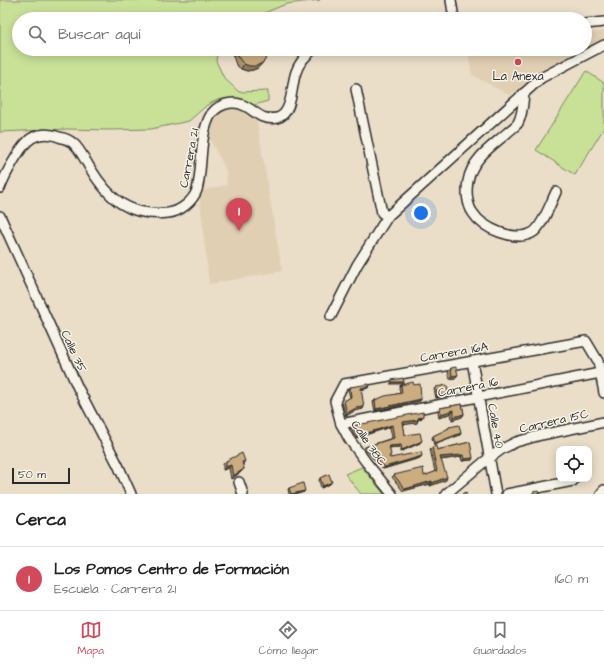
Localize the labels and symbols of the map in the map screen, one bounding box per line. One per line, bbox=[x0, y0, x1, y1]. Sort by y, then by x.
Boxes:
marker: La Anexa bbox=[513, 57, 523, 67]
place label: La Anexa bbox=[492, 68, 544, 85]
street label: Carrera 21 bbox=[175, 126, 204, 189]
pin: 1 bbox=[226, 198, 252, 231]
your location bbox=[411, 203, 431, 223]
street label: Calle 35 bbox=[56, 328, 91, 375]
street label: Carrera 16A bbox=[419, 338, 490, 367]
street label: Carrera 16 bbox=[437, 373, 500, 402]
street label: Calle 40 bbox=[483, 402, 508, 450]
street label: Carrera 15C bbox=[518, 405, 591, 438]
street label: Calle 38C bbox=[347, 417, 391, 470]
scale bar bbox=[12, 466, 70, 485]

